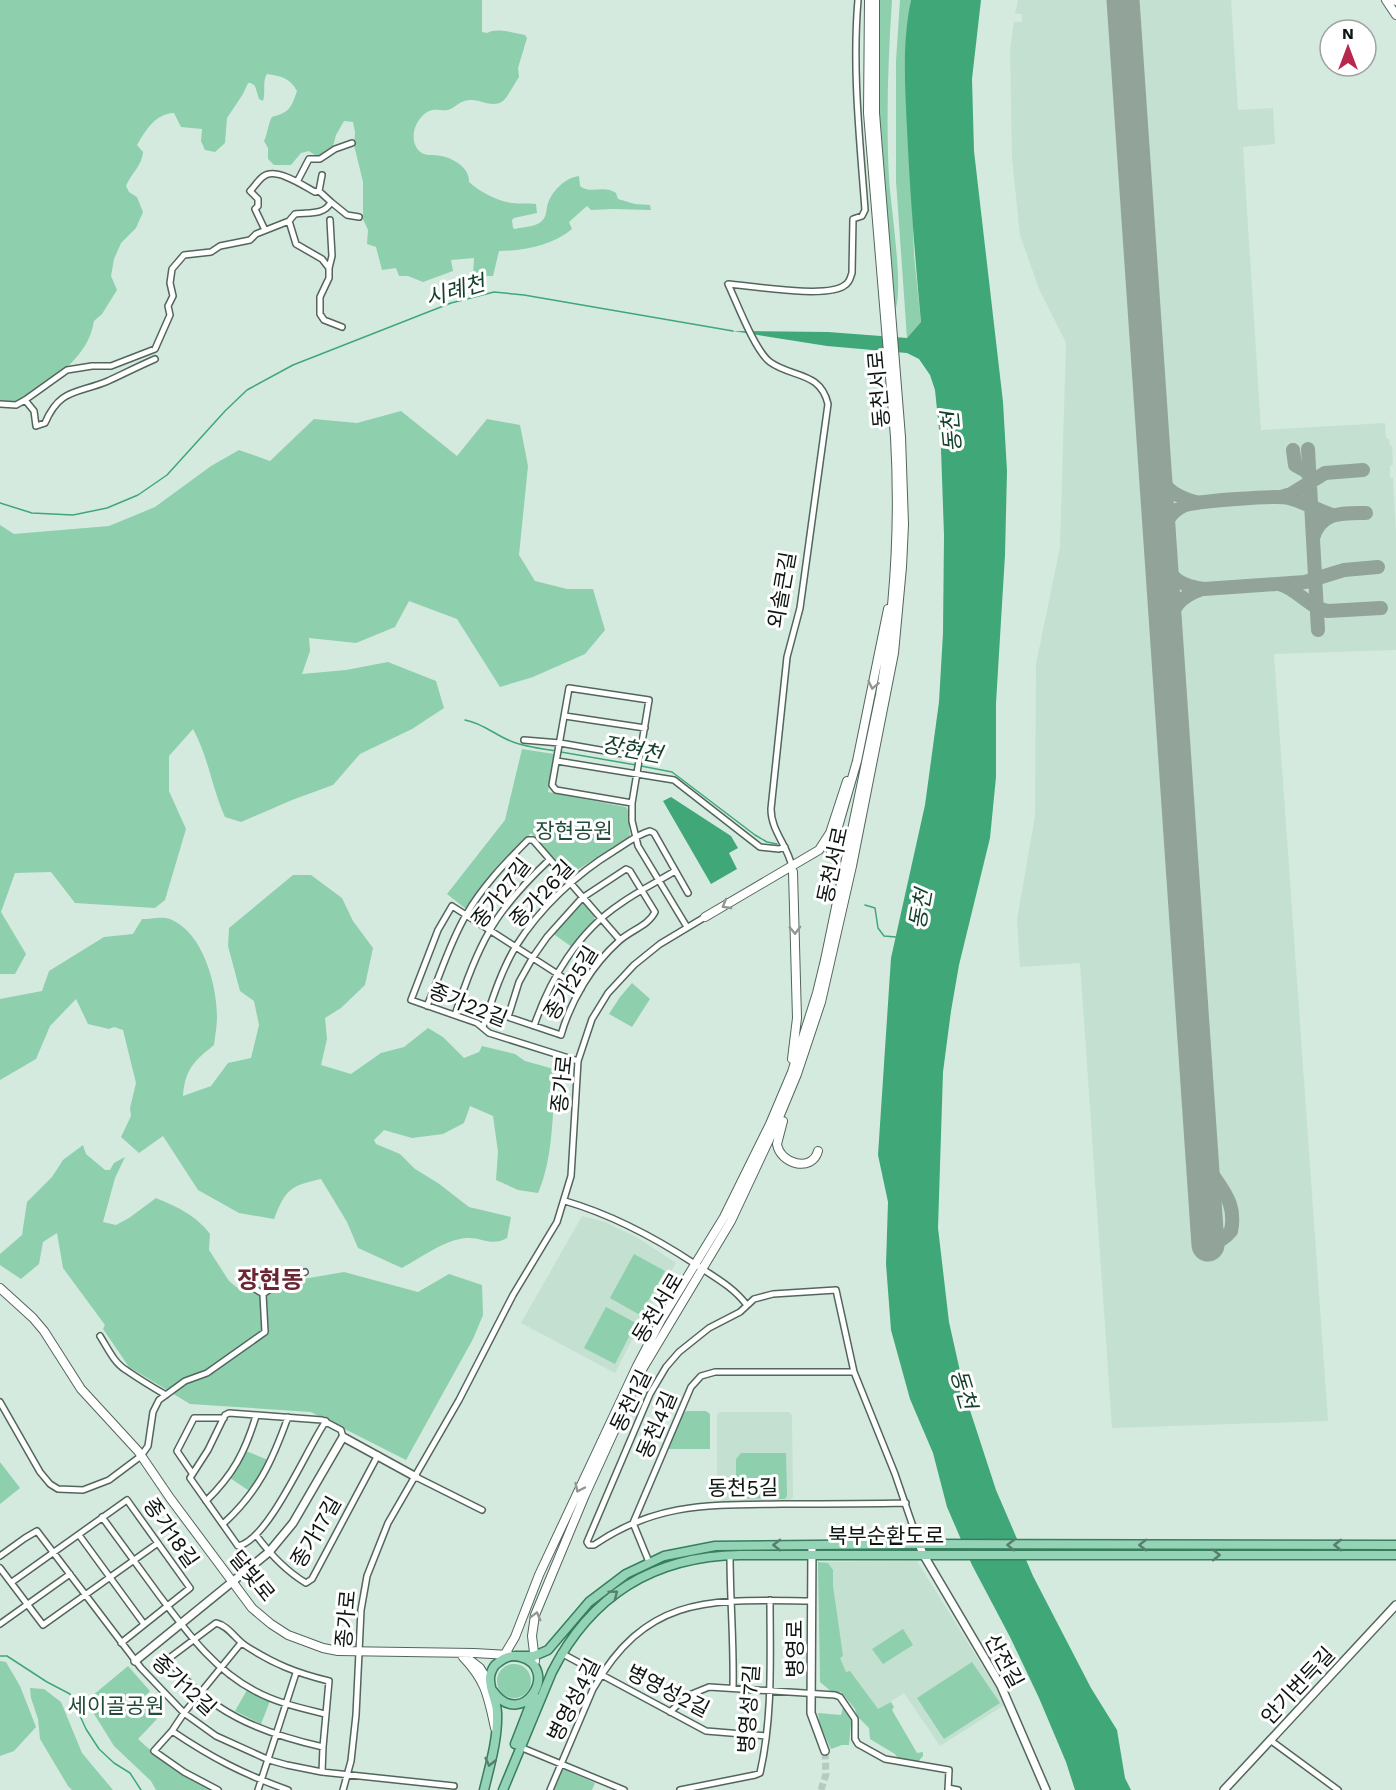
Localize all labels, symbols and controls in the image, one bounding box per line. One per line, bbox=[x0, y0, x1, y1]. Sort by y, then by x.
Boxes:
north arrow bbox=[1318, 18, 1378, 78]
text: N bbox=[1342, 24, 1354, 43]
water label: 시례천 bbox=[423, 269, 490, 311]
street label: 동천서로 bbox=[863, 349, 894, 429]
water label: 동천 bbox=[937, 408, 966, 453]
street label: 외솔큰길 bbox=[762, 550, 801, 630]
one-way arrow bbox=[867, 680, 880, 690]
water label: 장현천 bbox=[600, 731, 667, 768]
park label: 장현공원 bbox=[535, 818, 613, 843]
street label: 동천서로 bbox=[812, 825, 853, 905]
street label: 종가27길 bbox=[466, 853, 536, 933]
street label: 종가26길 bbox=[504, 855, 579, 933]
water label: 동천 bbox=[905, 884, 937, 931]
one-way arrow bbox=[722, 898, 732, 909]
one-way arrow bbox=[788, 926, 801, 935]
street label: 종가25길 bbox=[538, 941, 603, 1024]
street label: 종가22길 bbox=[425, 978, 511, 1032]
street label: 종가로 bbox=[546, 1054, 577, 1114]
district label: 장현동 bbox=[237, 1266, 303, 1294]
street label: 동천서로 bbox=[627, 1268, 688, 1347]
street label: 동천1길 bbox=[605, 1366, 656, 1436]
water label: 동천 bbox=[946, 1366, 982, 1415]
street label: 동천4길 bbox=[631, 1387, 682, 1462]
street label: 동천5길 bbox=[708, 1474, 778, 1501]
one-way arrow bbox=[574, 1481, 586, 1492]
street label: 종가17길 bbox=[285, 1492, 346, 1572]
street label: 종가18길 bbox=[138, 1493, 204, 1572]
street label: 북부순환도로 bbox=[828, 1523, 944, 1548]
one-way arrow bbox=[1007, 1538, 1016, 1551]
one-way arrow bbox=[772, 1539, 781, 1551]
one-way arrow bbox=[1138, 1539, 1147, 1551]
one-way arrow bbox=[1333, 1539, 1342, 1551]
street label: 달빛로 bbox=[224, 1545, 280, 1606]
one-way arrow bbox=[1211, 1549, 1220, 1561]
street label: 종가로 bbox=[331, 1589, 360, 1649]
one-way arrow bbox=[607, 1591, 618, 1602]
one-way arrow bbox=[529, 1611, 541, 1622]
street label: 병영로 bbox=[782, 1620, 807, 1678]
street label: 산전길 bbox=[980, 1629, 1029, 1692]
street label: 안기번득길 bbox=[1256, 1642, 1340, 1730]
street label: 종가12길 bbox=[147, 1649, 222, 1721]
street label: 병영성4길 bbox=[542, 1654, 605, 1746]
street label: 병영성2길 bbox=[623, 1659, 714, 1722]
street label: 병영성7길 bbox=[733, 1664, 764, 1754]
park label: 세이골공원 bbox=[68, 1693, 164, 1718]
one-way arrow bbox=[485, 1756, 498, 1766]

